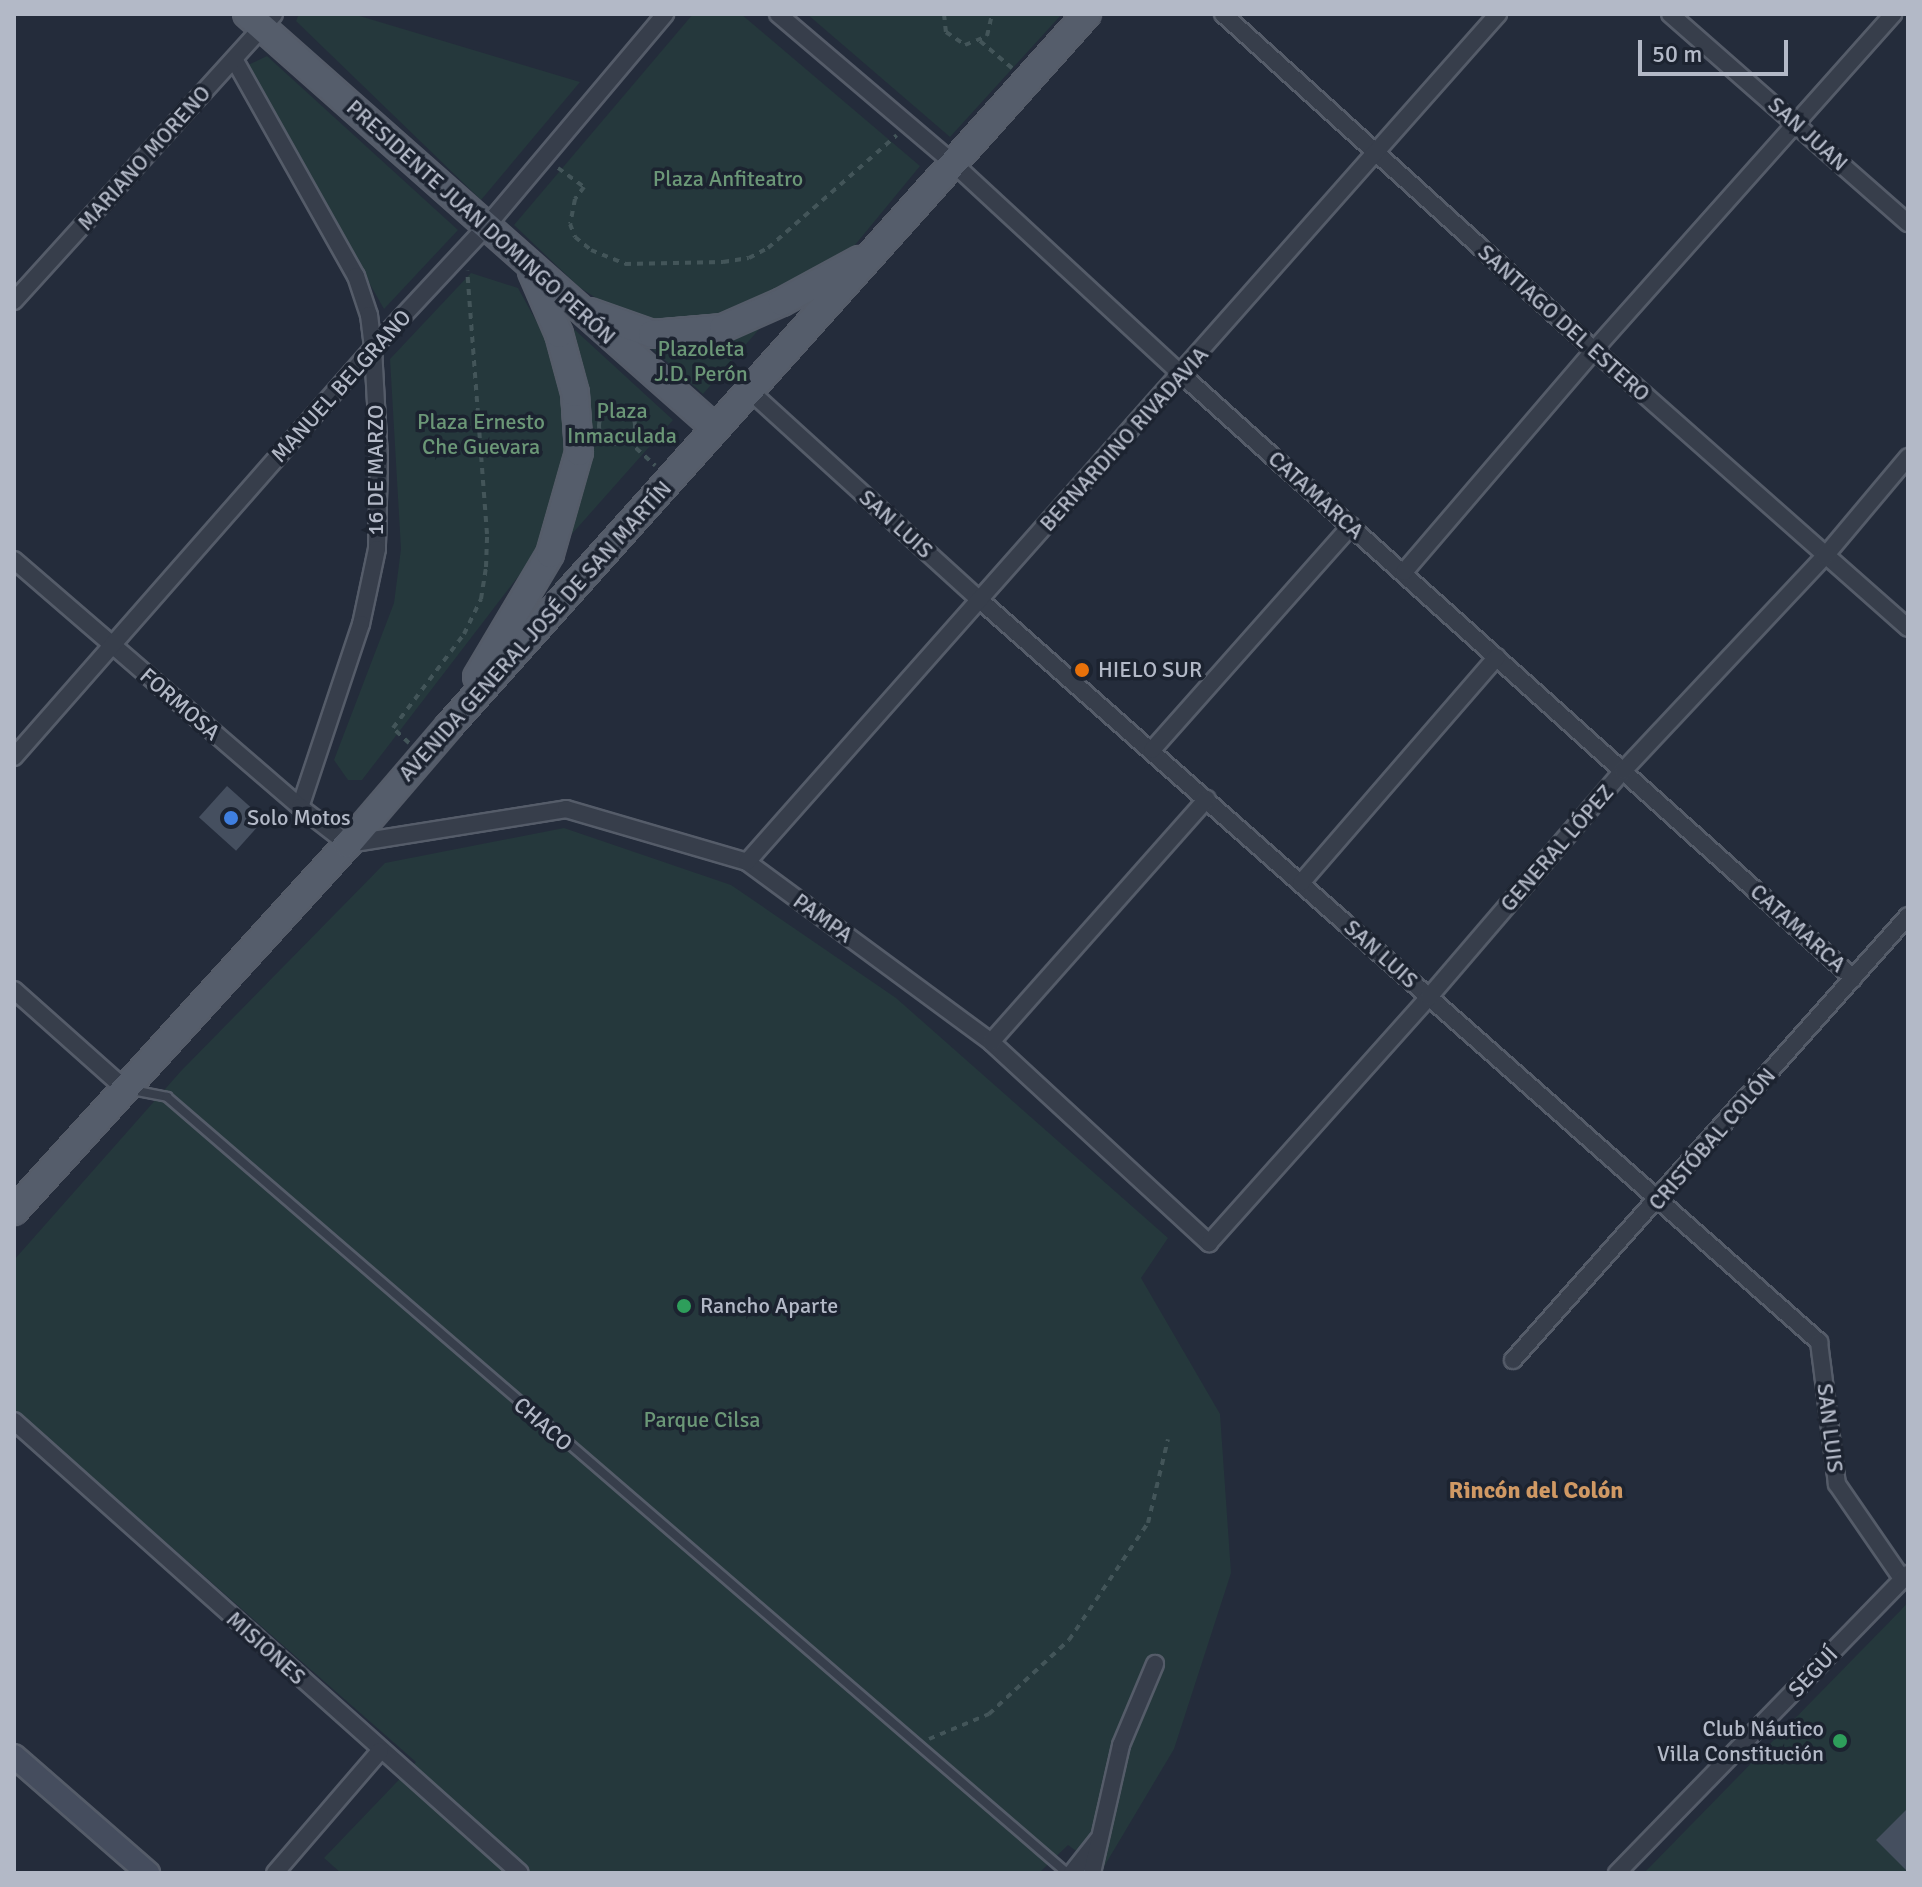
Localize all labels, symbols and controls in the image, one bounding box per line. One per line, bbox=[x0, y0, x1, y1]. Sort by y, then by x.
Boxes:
scale bar bbox=[1642, 24, 1792, 74]
text: 50 m bbox=[1652, 39, 1702, 69]
street label: MARIANO MORENO bbox=[72, 80, 216, 236]
street label: SAN JUAN bbox=[1763, 91, 1853, 177]
street label: PRESIDENTE JUAN DOMINGO PERÓN bbox=[341, 94, 621, 350]
park label: Plaza Anfiteatro bbox=[653, 166, 803, 192]
street label: SANTIAGO DEL ESTERO bbox=[1473, 239, 1655, 407]
street label: MANUEL BELGRANO bbox=[266, 304, 416, 468]
park label: Plazoleta J.D. Perón bbox=[654, 335, 748, 386]
street label: BERNARDINO RIVADAVIA bbox=[1034, 341, 1214, 537]
park label: Plaza Inmaculada bbox=[567, 397, 677, 448]
street label: 16 DE MARZO bbox=[363, 405, 389, 535]
park label: Plaza Ernesto Che Guevara bbox=[417, 408, 545, 460]
street label: CATAMARCA bbox=[1263, 445, 1369, 545]
street label: AVENIDA GENERAL JOSÉ DE SAN MARTÍN bbox=[393, 475, 677, 787]
street label: SAN LUIS bbox=[854, 484, 938, 564]
place label: HIELO SUR bbox=[1098, 657, 1202, 683]
marker: HIELO SUR bbox=[1073, 661, 1091, 679]
street label: FORMOSA bbox=[135, 662, 225, 746]
street label: GENERAL LÓPEZ bbox=[1495, 779, 1619, 917]
place label: Solo Motos bbox=[247, 805, 351, 831]
marker: Solo Motos bbox=[222, 809, 240, 827]
street label: CATAMARCA bbox=[1745, 878, 1851, 978]
street label: PAMPA bbox=[788, 888, 858, 948]
street label: SAN LUIS bbox=[1339, 914, 1423, 994]
street label: CRISTÓBAL COLÓN bbox=[1643, 1062, 1781, 1216]
place label: Rancho Aparte bbox=[700, 1293, 838, 1319]
marker: Rancho Aparte bbox=[675, 1297, 693, 1315]
street label: SAN LUIS bbox=[1811, 1382, 1849, 1474]
street label: CHACO bbox=[508, 1391, 578, 1457]
park label: Parque Cilsa bbox=[644, 1407, 760, 1433]
district label: Rincón del Colón bbox=[1449, 1477, 1623, 1505]
street label: MISIONES bbox=[221, 1606, 311, 1690]
street label: SEGUÍ bbox=[1783, 1641, 1843, 1703]
place label: Club Náutico Villa Constitución bbox=[1657, 1715, 1824, 1766]
marker: Club Náutico Villa Constitución bbox=[1831, 1732, 1849, 1750]

